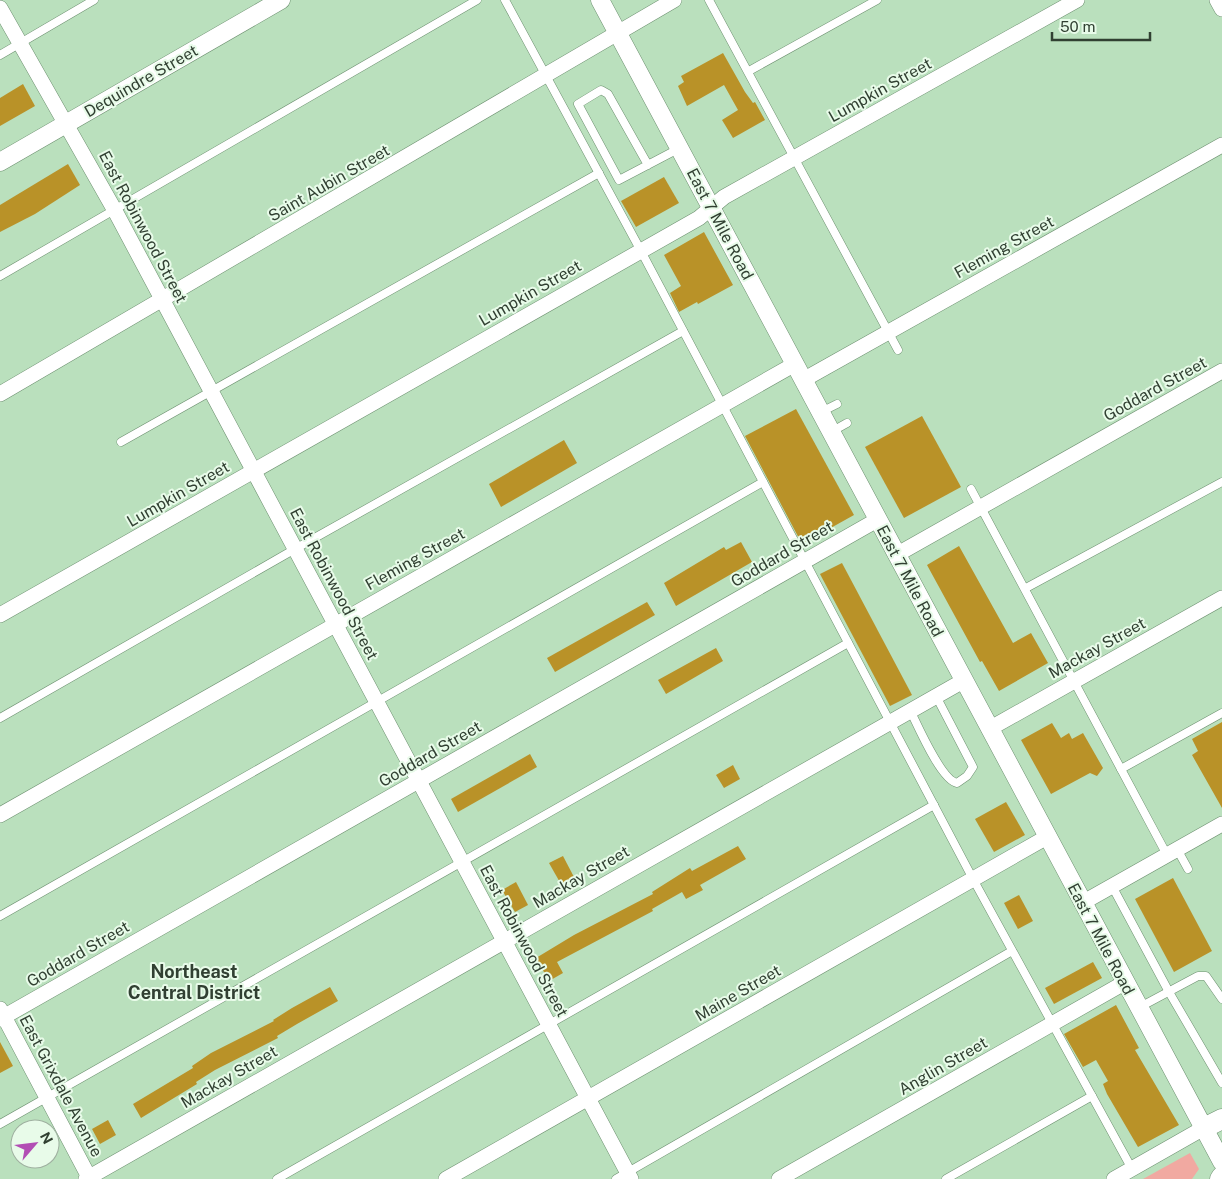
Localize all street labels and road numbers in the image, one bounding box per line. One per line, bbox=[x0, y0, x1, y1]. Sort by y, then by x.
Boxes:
street label: Dequindre Street bbox=[81, 41, 201, 121]
street label: Lumpkin Street bbox=[825, 54, 935, 126]
street label: Saint Aubin Street bbox=[265, 141, 393, 225]
street label: East Robinwood Street bbox=[95, 148, 191, 306]
street label: East 7 Mile Road bbox=[683, 165, 757, 283]
street label: Fleming Street bbox=[951, 212, 1057, 282]
street label: Lumpkin Street bbox=[475, 256, 585, 330]
street label: Goddard Street bbox=[1100, 353, 1210, 425]
street label: Lumpkin Street bbox=[123, 457, 233, 531]
street label: East Robinwood Street bbox=[286, 505, 382, 663]
street label: Goddard Street bbox=[727, 517, 837, 591]
street label: East 7 Mile Road bbox=[873, 522, 947, 640]
street label: Fleming Street bbox=[362, 524, 468, 594]
street label: Mackay Street bbox=[1045, 614, 1149, 682]
street label: Goddard Street bbox=[375, 717, 485, 791]
street label: Mackay Street bbox=[529, 842, 633, 912]
street label: East Robinwood Street bbox=[476, 862, 572, 1020]
street label: East 7 Mile Road bbox=[1064, 880, 1138, 998]
street label: Goddard Street bbox=[23, 917, 133, 991]
street label: Maine Street bbox=[692, 961, 784, 1025]
street label: East Grixdale Avenue bbox=[16, 1012, 106, 1160]
street label: Anglin Street bbox=[895, 1033, 991, 1099]
street label: Mackay Street bbox=[177, 1042, 281, 1112]

